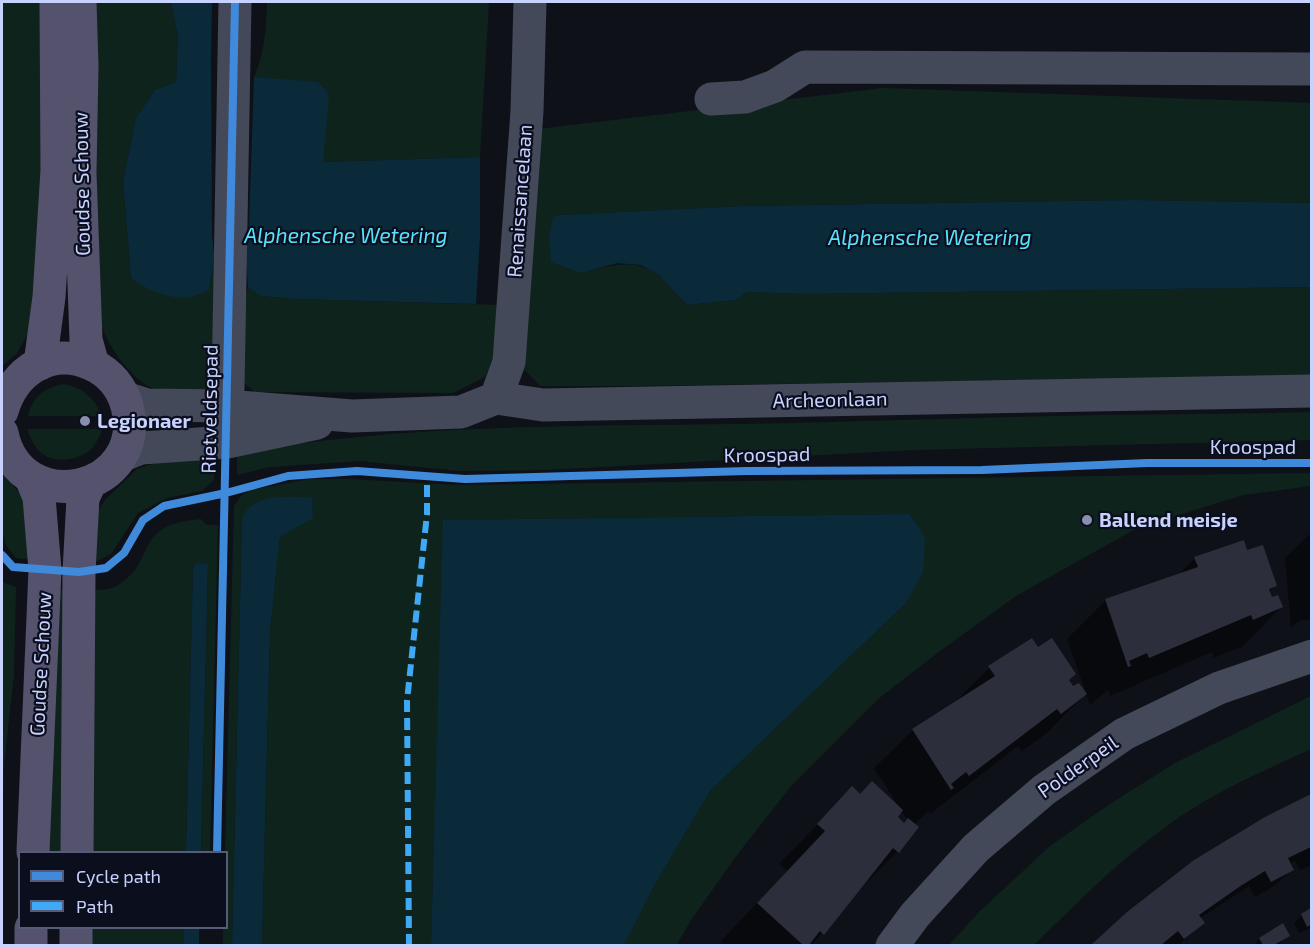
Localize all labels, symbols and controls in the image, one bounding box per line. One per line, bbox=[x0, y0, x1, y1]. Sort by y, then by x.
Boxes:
street label: Goudse Schouw bbox=[69, 112, 95, 256]
street label: Renaissancelaan bbox=[503, 124, 537, 278]
water label: Alphensche Wetering bbox=[244, 223, 448, 249]
water label: Alphensche Wetering bbox=[828, 225, 1032, 251]
street label: Rietveldsepad bbox=[197, 344, 223, 474]
street label: Archeonlaan bbox=[772, 387, 888, 413]
place label: Legionaer bbox=[97, 409, 191, 433]
marker: Legionaer bbox=[78, 414, 92, 428]
street label: Kroospad bbox=[1210, 435, 1296, 459]
street label: Kroospad bbox=[724, 442, 810, 468]
place label: Ballend meisje bbox=[1099, 508, 1238, 532]
marker: Ballend meisje bbox=[1080, 513, 1094, 527]
street label: Goudse Schouw bbox=[25, 591, 57, 737]
street label: Polderpeil bbox=[1033, 731, 1123, 803]
legend bbox=[18, 851, 228, 929]
text: Cycle path bbox=[76, 865, 161, 887]
text: Path bbox=[76, 895, 114, 917]

